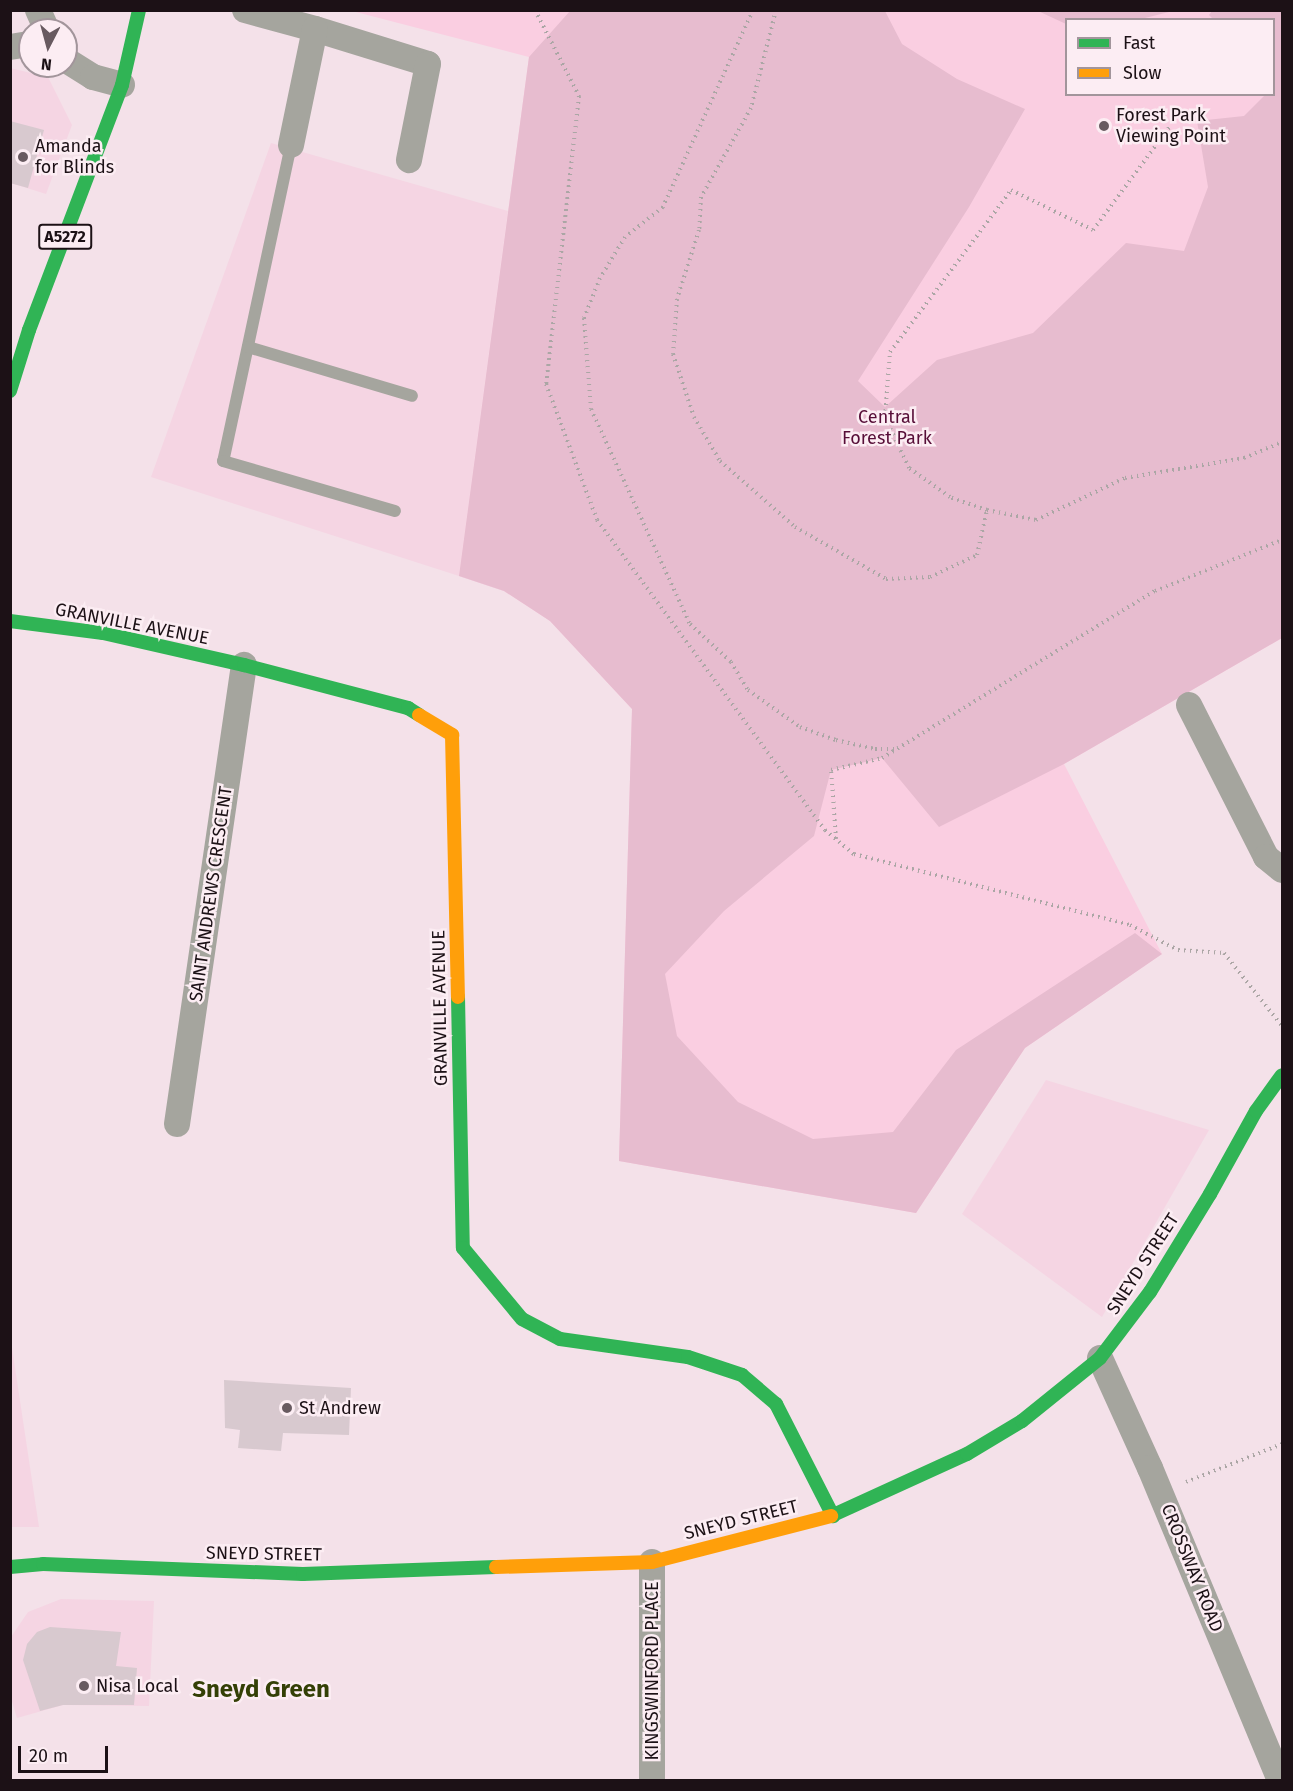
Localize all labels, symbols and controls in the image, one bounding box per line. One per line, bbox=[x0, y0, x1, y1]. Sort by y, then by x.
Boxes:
north arrow bbox=[18, 18, 78, 78]
legend bbox=[1065, 18, 1275, 96]
text: Fast bbox=[1123, 32, 1155, 54]
text: N bbox=[40, 54, 53, 74]
text: Slow bbox=[1123, 62, 1161, 84]
place label: Forest Park Viewing Point bbox=[1116, 105, 1226, 148]
marker: Forest Park Viewing Point bbox=[1097, 119, 1111, 133]
place label: Amanda for Blinds bbox=[35, 136, 114, 178]
marker: Amanda for Blinds bbox=[16, 150, 30, 164]
road number: A5272 bbox=[38, 224, 92, 250]
park label: Central Forest Park bbox=[842, 407, 932, 450]
street label: GRANVILLE AVENUE bbox=[53, 599, 211, 649]
street label: SAINT ANDREWS CRESCENT bbox=[185, 785, 237, 1003]
street label: GRANVILLE AVENUE bbox=[428, 930, 452, 1086]
street label: SNEYD STREET bbox=[1102, 1209, 1184, 1319]
place label: St Andrew bbox=[299, 1397, 381, 1419]
marker: St Andrew bbox=[280, 1401, 294, 1415]
street label: SNEYD STREET bbox=[682, 1495, 800, 1545]
street label: CROSSWAY ROAD bbox=[1156, 1501, 1228, 1635]
street label: SNEYD STREET bbox=[206, 1542, 322, 1566]
street label: KINGSWINFORD PLACE bbox=[641, 1581, 663, 1761]
place label: Nisa Local bbox=[96, 1675, 178, 1697]
district label: Sneyd Green bbox=[192, 1676, 330, 1704]
marker: Nisa Local bbox=[77, 1679, 91, 1693]
scale bar bbox=[21, 1734, 111, 1772]
text: 20 m bbox=[29, 1745, 68, 1767]

